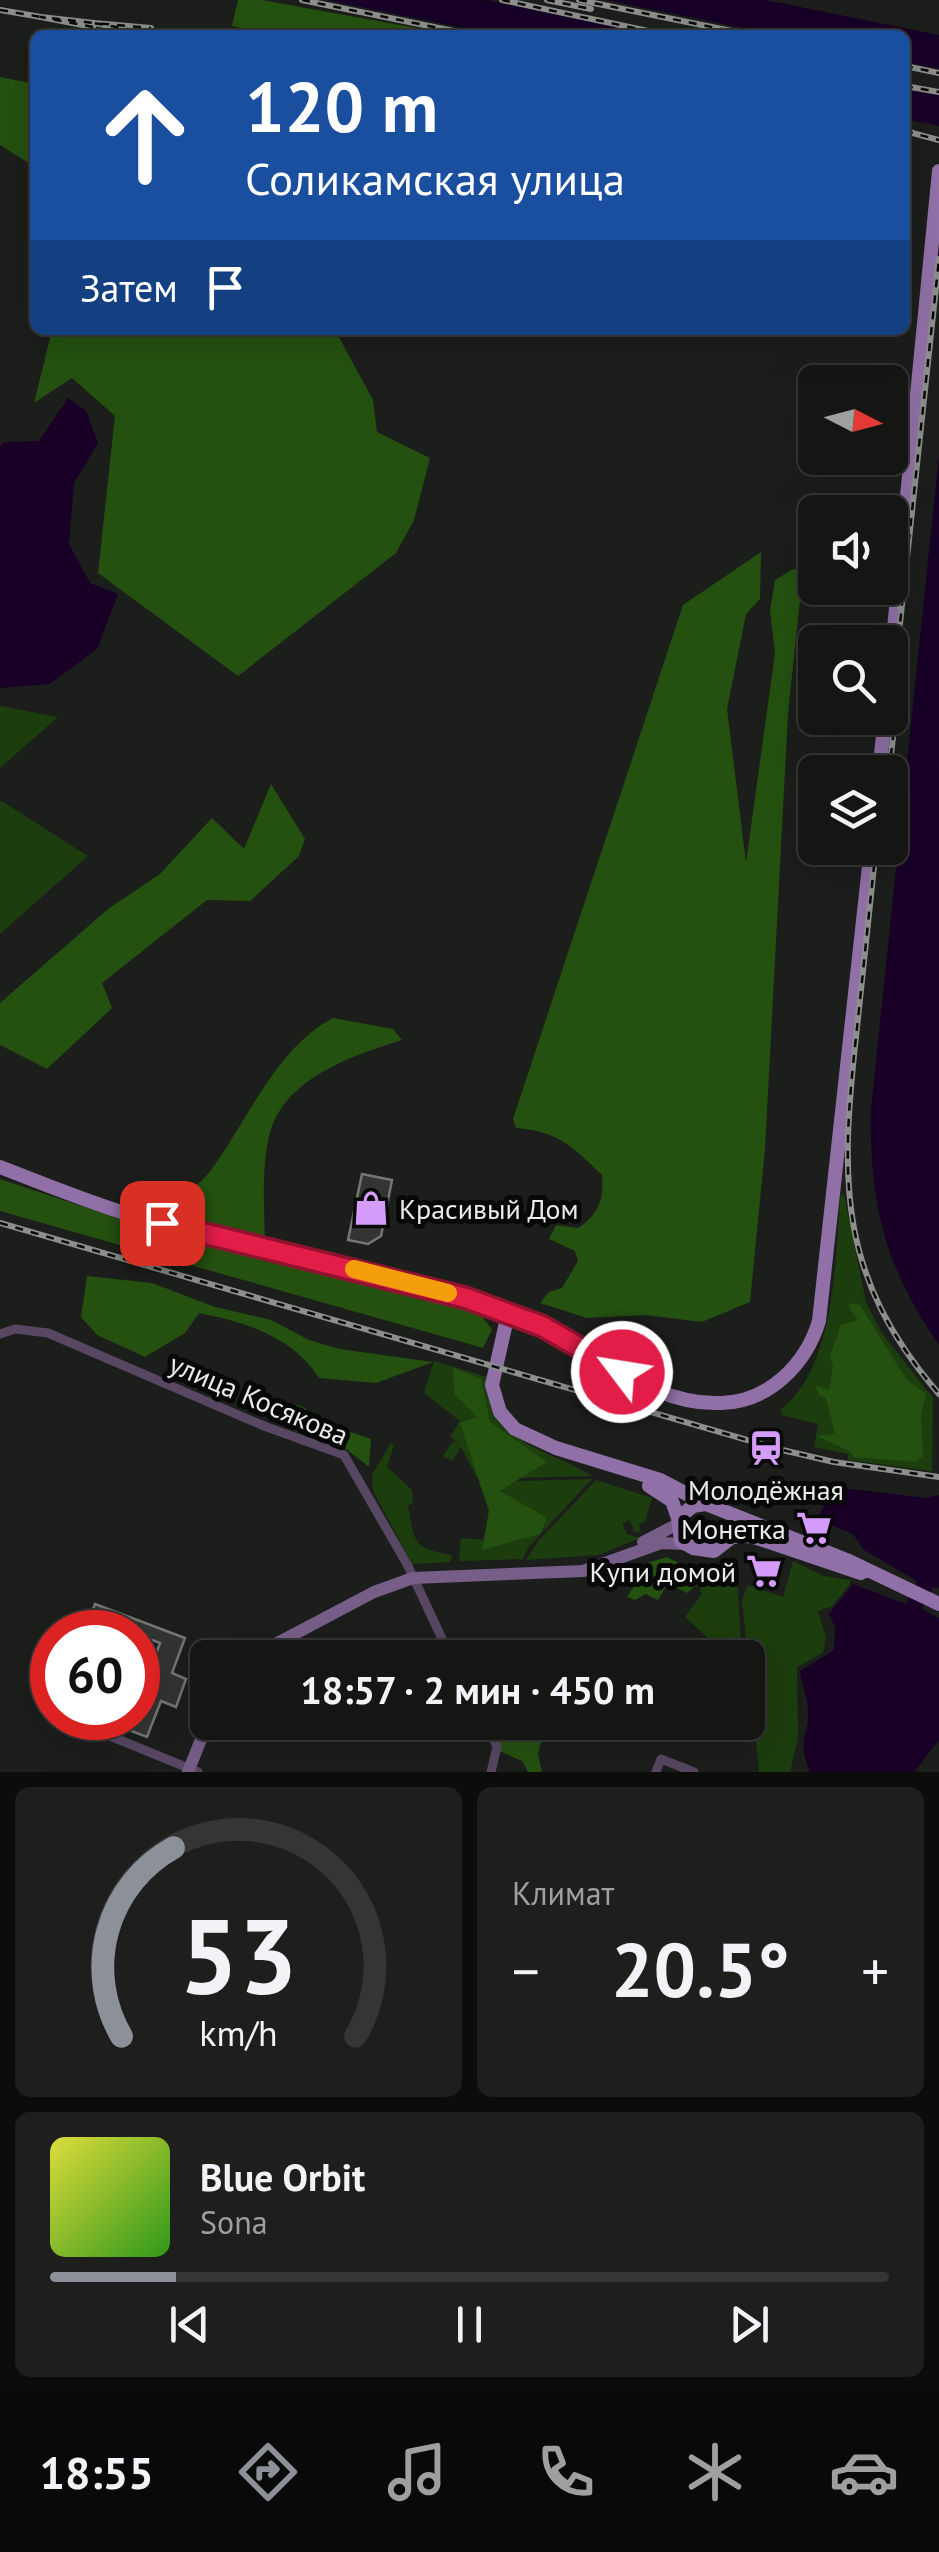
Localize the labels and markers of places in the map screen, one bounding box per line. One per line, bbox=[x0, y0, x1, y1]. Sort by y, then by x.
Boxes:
pin bbox=[120, 1181, 205, 1266]
shop icon: Красивый Дом bbox=[352, 1189, 390, 1227]
place label: Красивый Дом bbox=[399, 1190, 579, 1227]
station icon: Молодёжная bbox=[747, 1429, 785, 1467]
place label: Молодёжная bbox=[688, 1471, 844, 1508]
supermarket icon: Монетка bbox=[795, 1509, 833, 1547]
place label: Монетка bbox=[681, 1510, 786, 1547]
supermarket icon: Купи домой bbox=[745, 1552, 783, 1590]
place label: Купи домой bbox=[590, 1553, 736, 1590]

